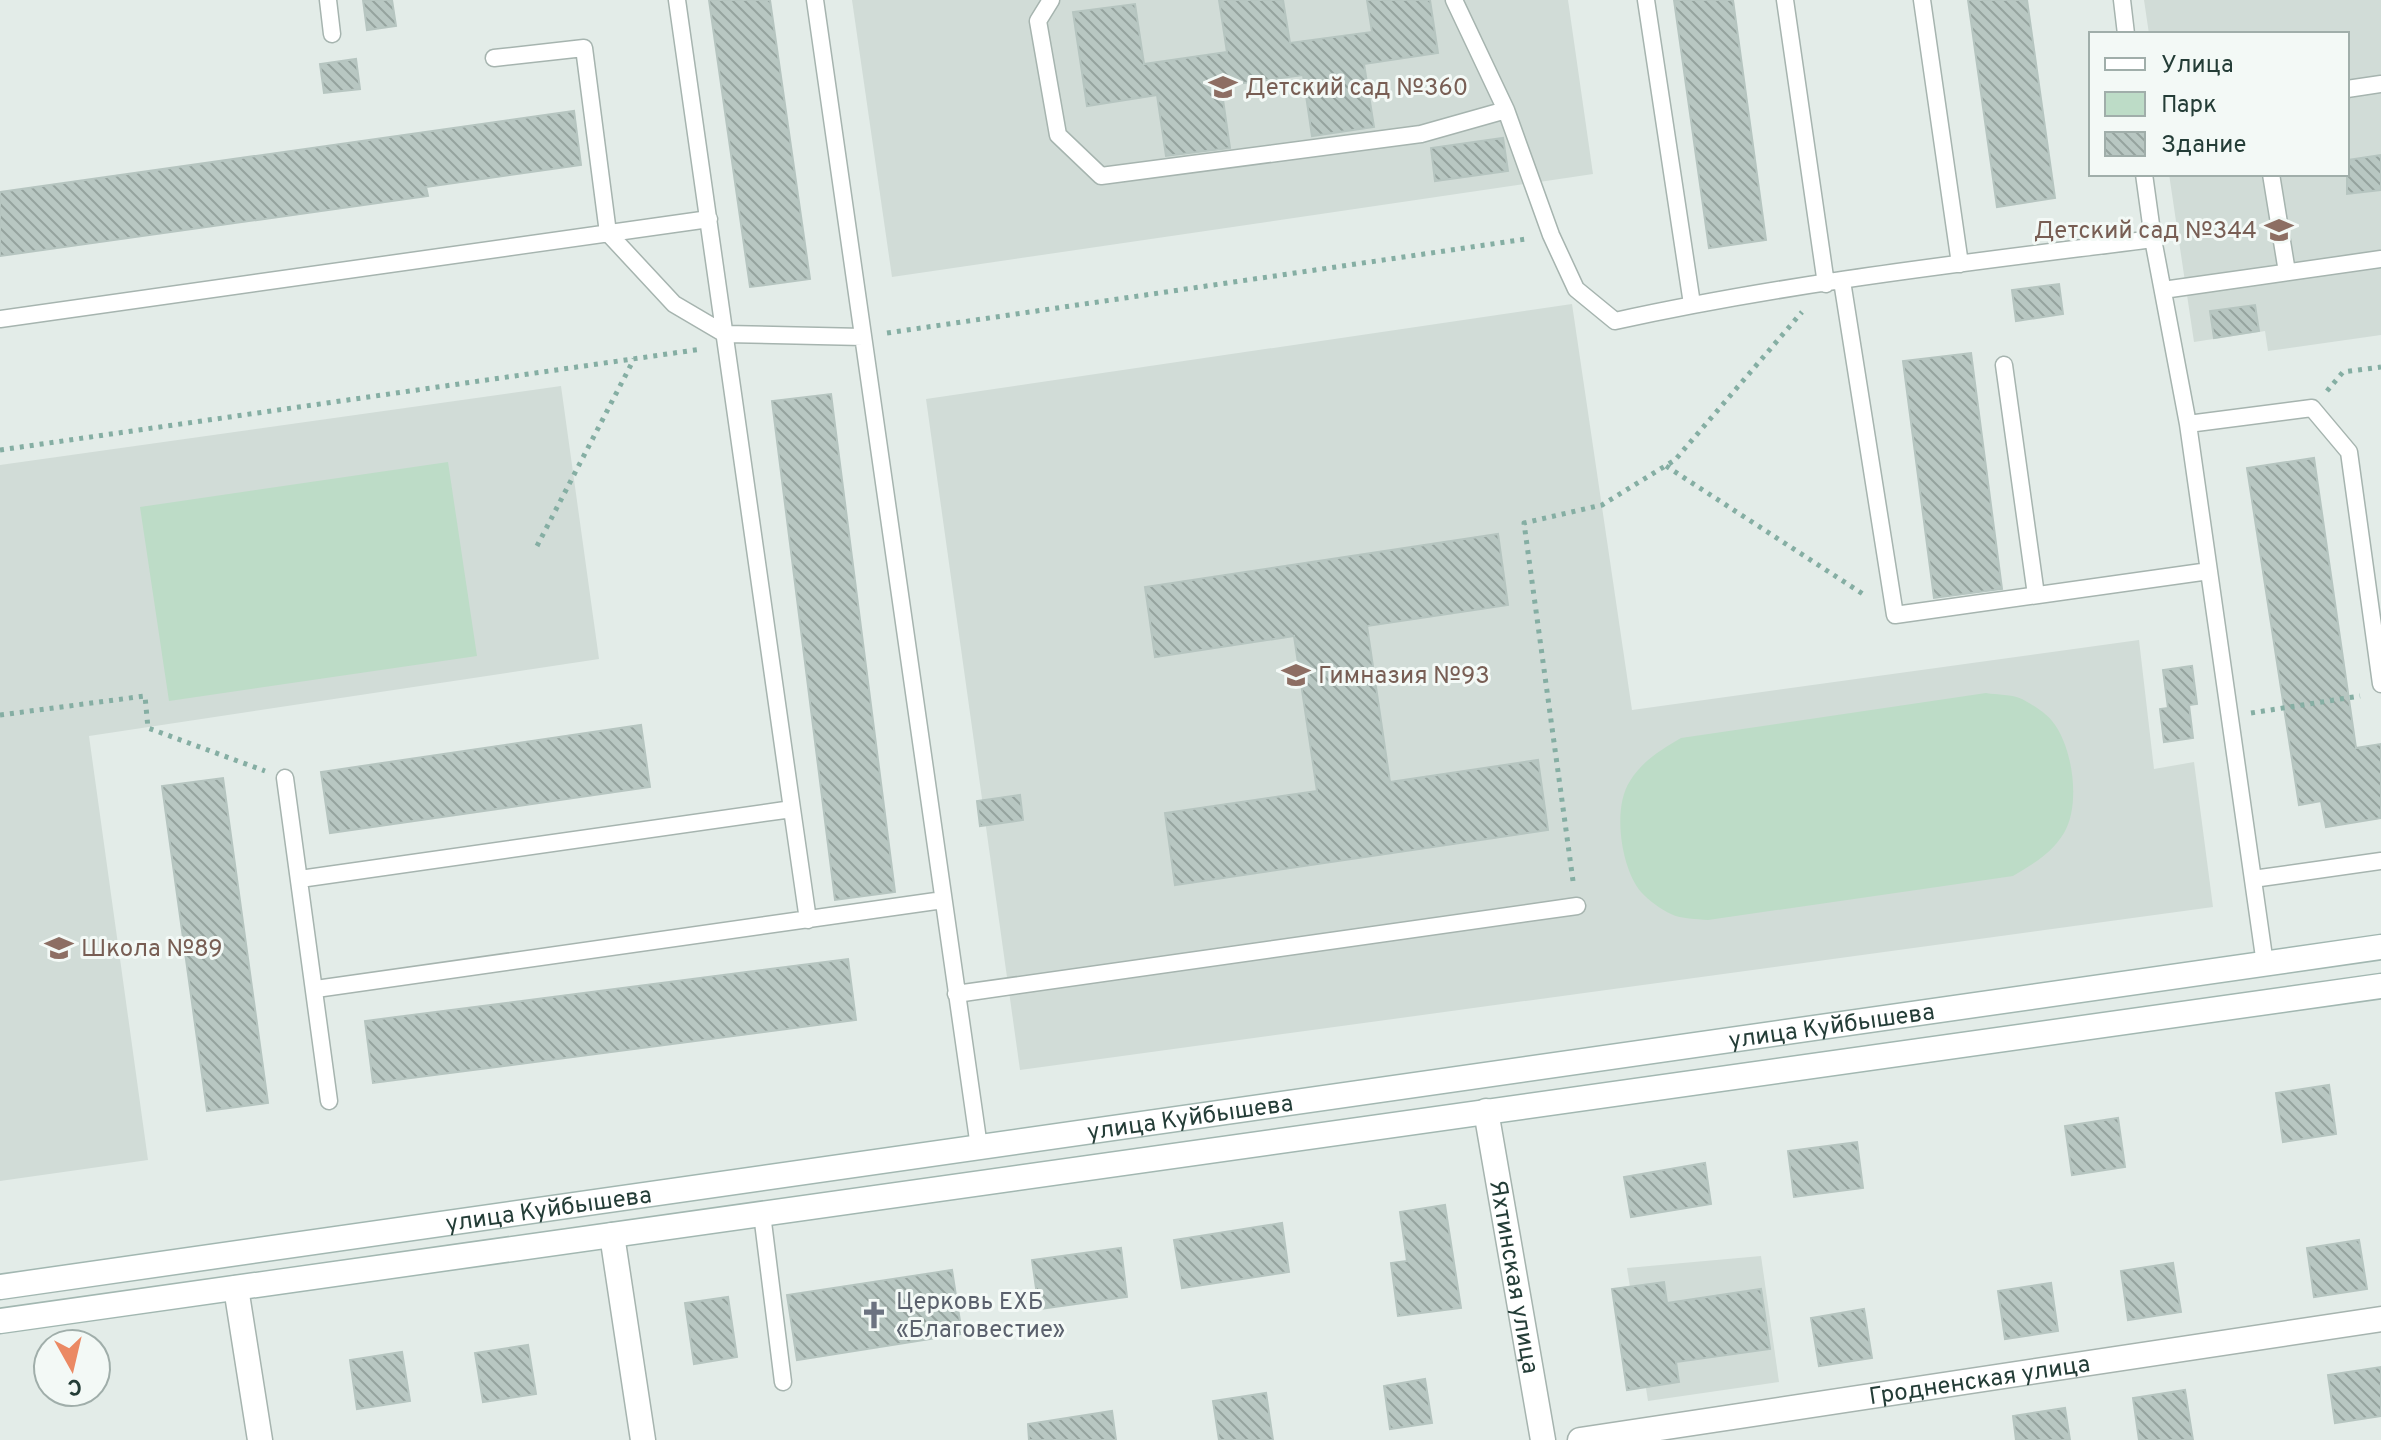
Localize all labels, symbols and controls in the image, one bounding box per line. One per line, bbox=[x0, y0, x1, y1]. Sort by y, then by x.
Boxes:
legend bbox=[2089, 32, 2349, 176]
text: Улица bbox=[2161, 51, 2234, 81]
school or university icon: Детский сад №360 bbox=[1208, 72, 1238, 102]
place label: Детский сад №360 bbox=[1245, 74, 1468, 104]
text: Парк bbox=[2161, 91, 2217, 121]
text: Здание bbox=[2161, 131, 2247, 161]
school or university icon: Детский сад №344 bbox=[2264, 215, 2294, 245]
place label: Детский сад №344 bbox=[2034, 217, 2257, 247]
school or university icon: Гимназия №93 bbox=[1281, 660, 1311, 690]
place label: Гимназия №93 bbox=[1318, 662, 1490, 692]
school or university icon: Школа №89 bbox=[44, 933, 74, 963]
place label: Школа №89 bbox=[81, 935, 223, 965]
street label: улица Куйбышева bbox=[1727, 998, 1937, 1057]
street label: улица Куйбышева bbox=[1085, 1090, 1295, 1149]
street label: Яхтинская улица bbox=[1481, 1178, 1544, 1376]
street label: улица Куйбышева bbox=[444, 1181, 654, 1240]
place label: Церковь ЕХБ «Благовестие» bbox=[896, 1288, 1065, 1346]
church icon: Церковь ЕХБ «Благовестие» bbox=[859, 1300, 889, 1330]
north arrow bbox=[32, 1328, 112, 1408]
street label: Гродненская улица bbox=[1867, 1350, 2092, 1413]
text: С bbox=[66, 1371, 83, 1400]

